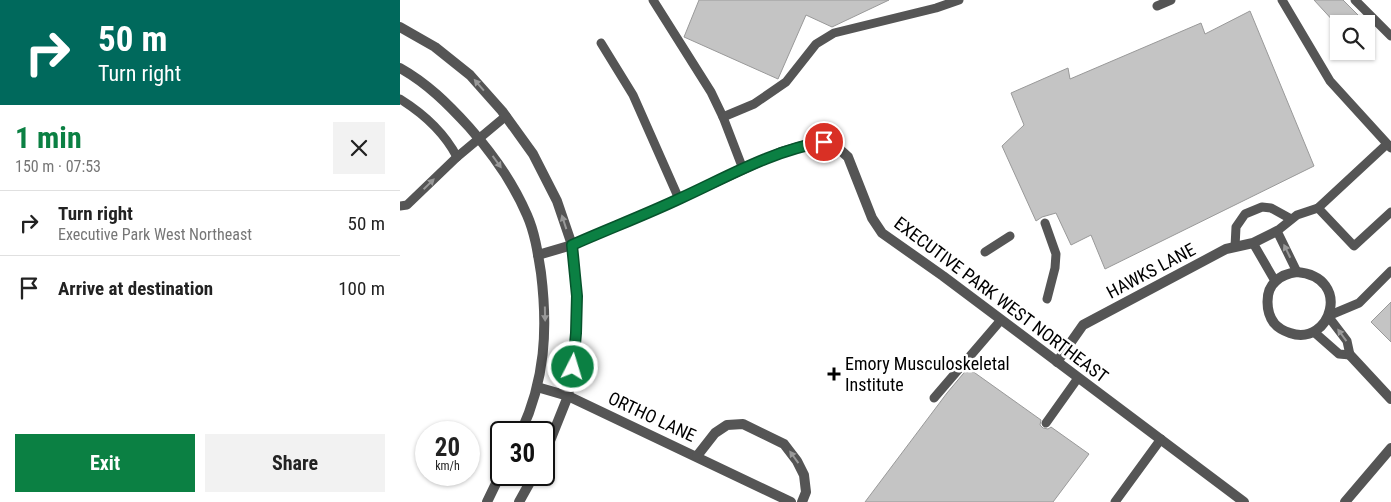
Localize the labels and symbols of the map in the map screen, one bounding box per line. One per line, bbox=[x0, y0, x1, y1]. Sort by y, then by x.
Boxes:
one-way arrow bbox=[474, 78, 485, 91]
pin bbox=[803, 121, 845, 163]
one-way arrow bbox=[492, 155, 502, 169]
one-way arrow bbox=[423, 178, 435, 190]
street label: EXECUTIVE PARK WEST NORTHEAST bbox=[890, 212, 1112, 387]
one-way arrow bbox=[560, 214, 567, 229]
street label: HAWKS LANE bbox=[1103, 238, 1199, 303]
one-way arrow bbox=[1283, 244, 1291, 258]
one-way arrow bbox=[541, 307, 549, 323]
one-way arrow bbox=[1337, 328, 1347, 342]
position arrow bbox=[546, 340, 598, 392]
place label: Emory Musculoskeletal Institute bbox=[845, 353, 1010, 395]
marker: Emory Musculoskeletal Institute bbox=[827, 367, 841, 381]
street label: ORTHO LANE bbox=[605, 387, 699, 446]
speed limit sign: 30 bbox=[490, 421, 555, 486]
one-way arrow bbox=[788, 451, 799, 464]

